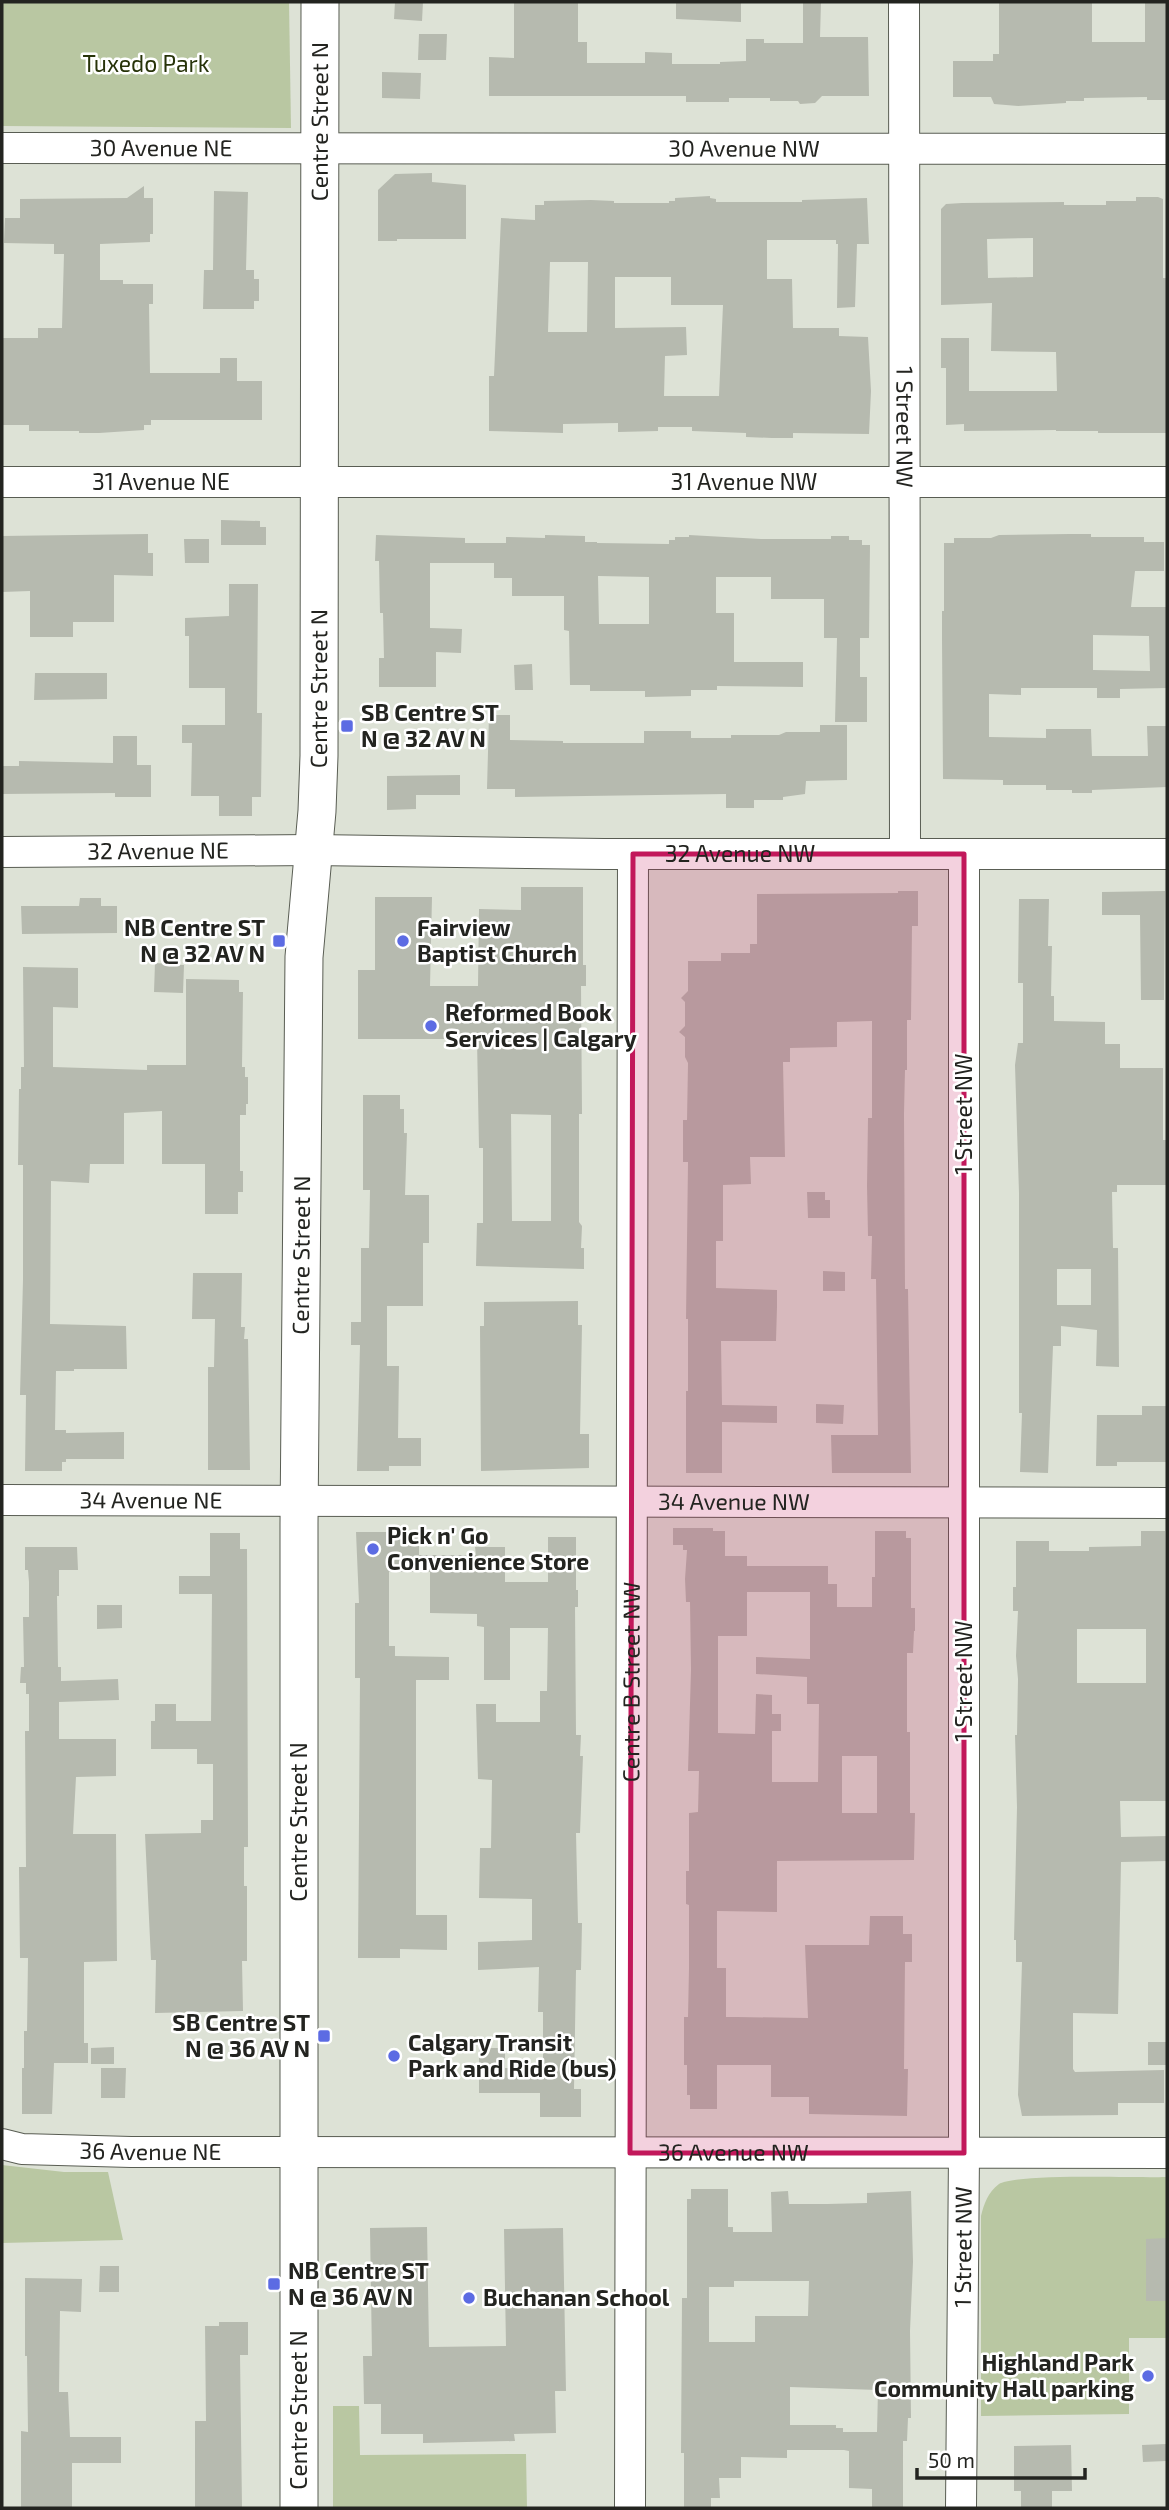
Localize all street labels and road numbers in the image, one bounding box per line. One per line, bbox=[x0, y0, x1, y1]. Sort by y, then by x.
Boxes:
street label: Centre Street N bbox=[305, 42, 333, 201]
street label: 30 Avenue NE bbox=[90, 133, 232, 161]
street label: 30 Avenue NW bbox=[668, 134, 820, 162]
street label: 1 Street NW bbox=[891, 366, 920, 488]
street label: 31 Avenue NE bbox=[92, 467, 230, 495]
street label: 31 Avenue NW bbox=[671, 467, 818, 495]
street label: Centre Street N bbox=[304, 609, 332, 769]
street label: 32 Avenue NE bbox=[87, 836, 229, 864]
street label: 32 Avenue NW bbox=[665, 839, 815, 867]
street label: 1 Street NW bbox=[949, 1053, 977, 1175]
street label: Centre Street N bbox=[286, 1175, 315, 1335]
street label: 34 Avenue NE bbox=[80, 1485, 222, 1514]
street label: 34 Avenue NW bbox=[658, 1487, 810, 1515]
street label: Centre B Street NW bbox=[616, 1581, 645, 1782]
street label: 1 Street NW bbox=[949, 1620, 977, 1742]
street label: Centre Street N bbox=[284, 1742, 312, 1902]
street label: 36 Avenue NE bbox=[79, 2136, 221, 2165]
street label: 36 Avenue NW bbox=[658, 2138, 809, 2166]
street label: 1 Street NW bbox=[948, 2186, 977, 2308]
street label: Centre Street N bbox=[284, 2330, 312, 2490]

